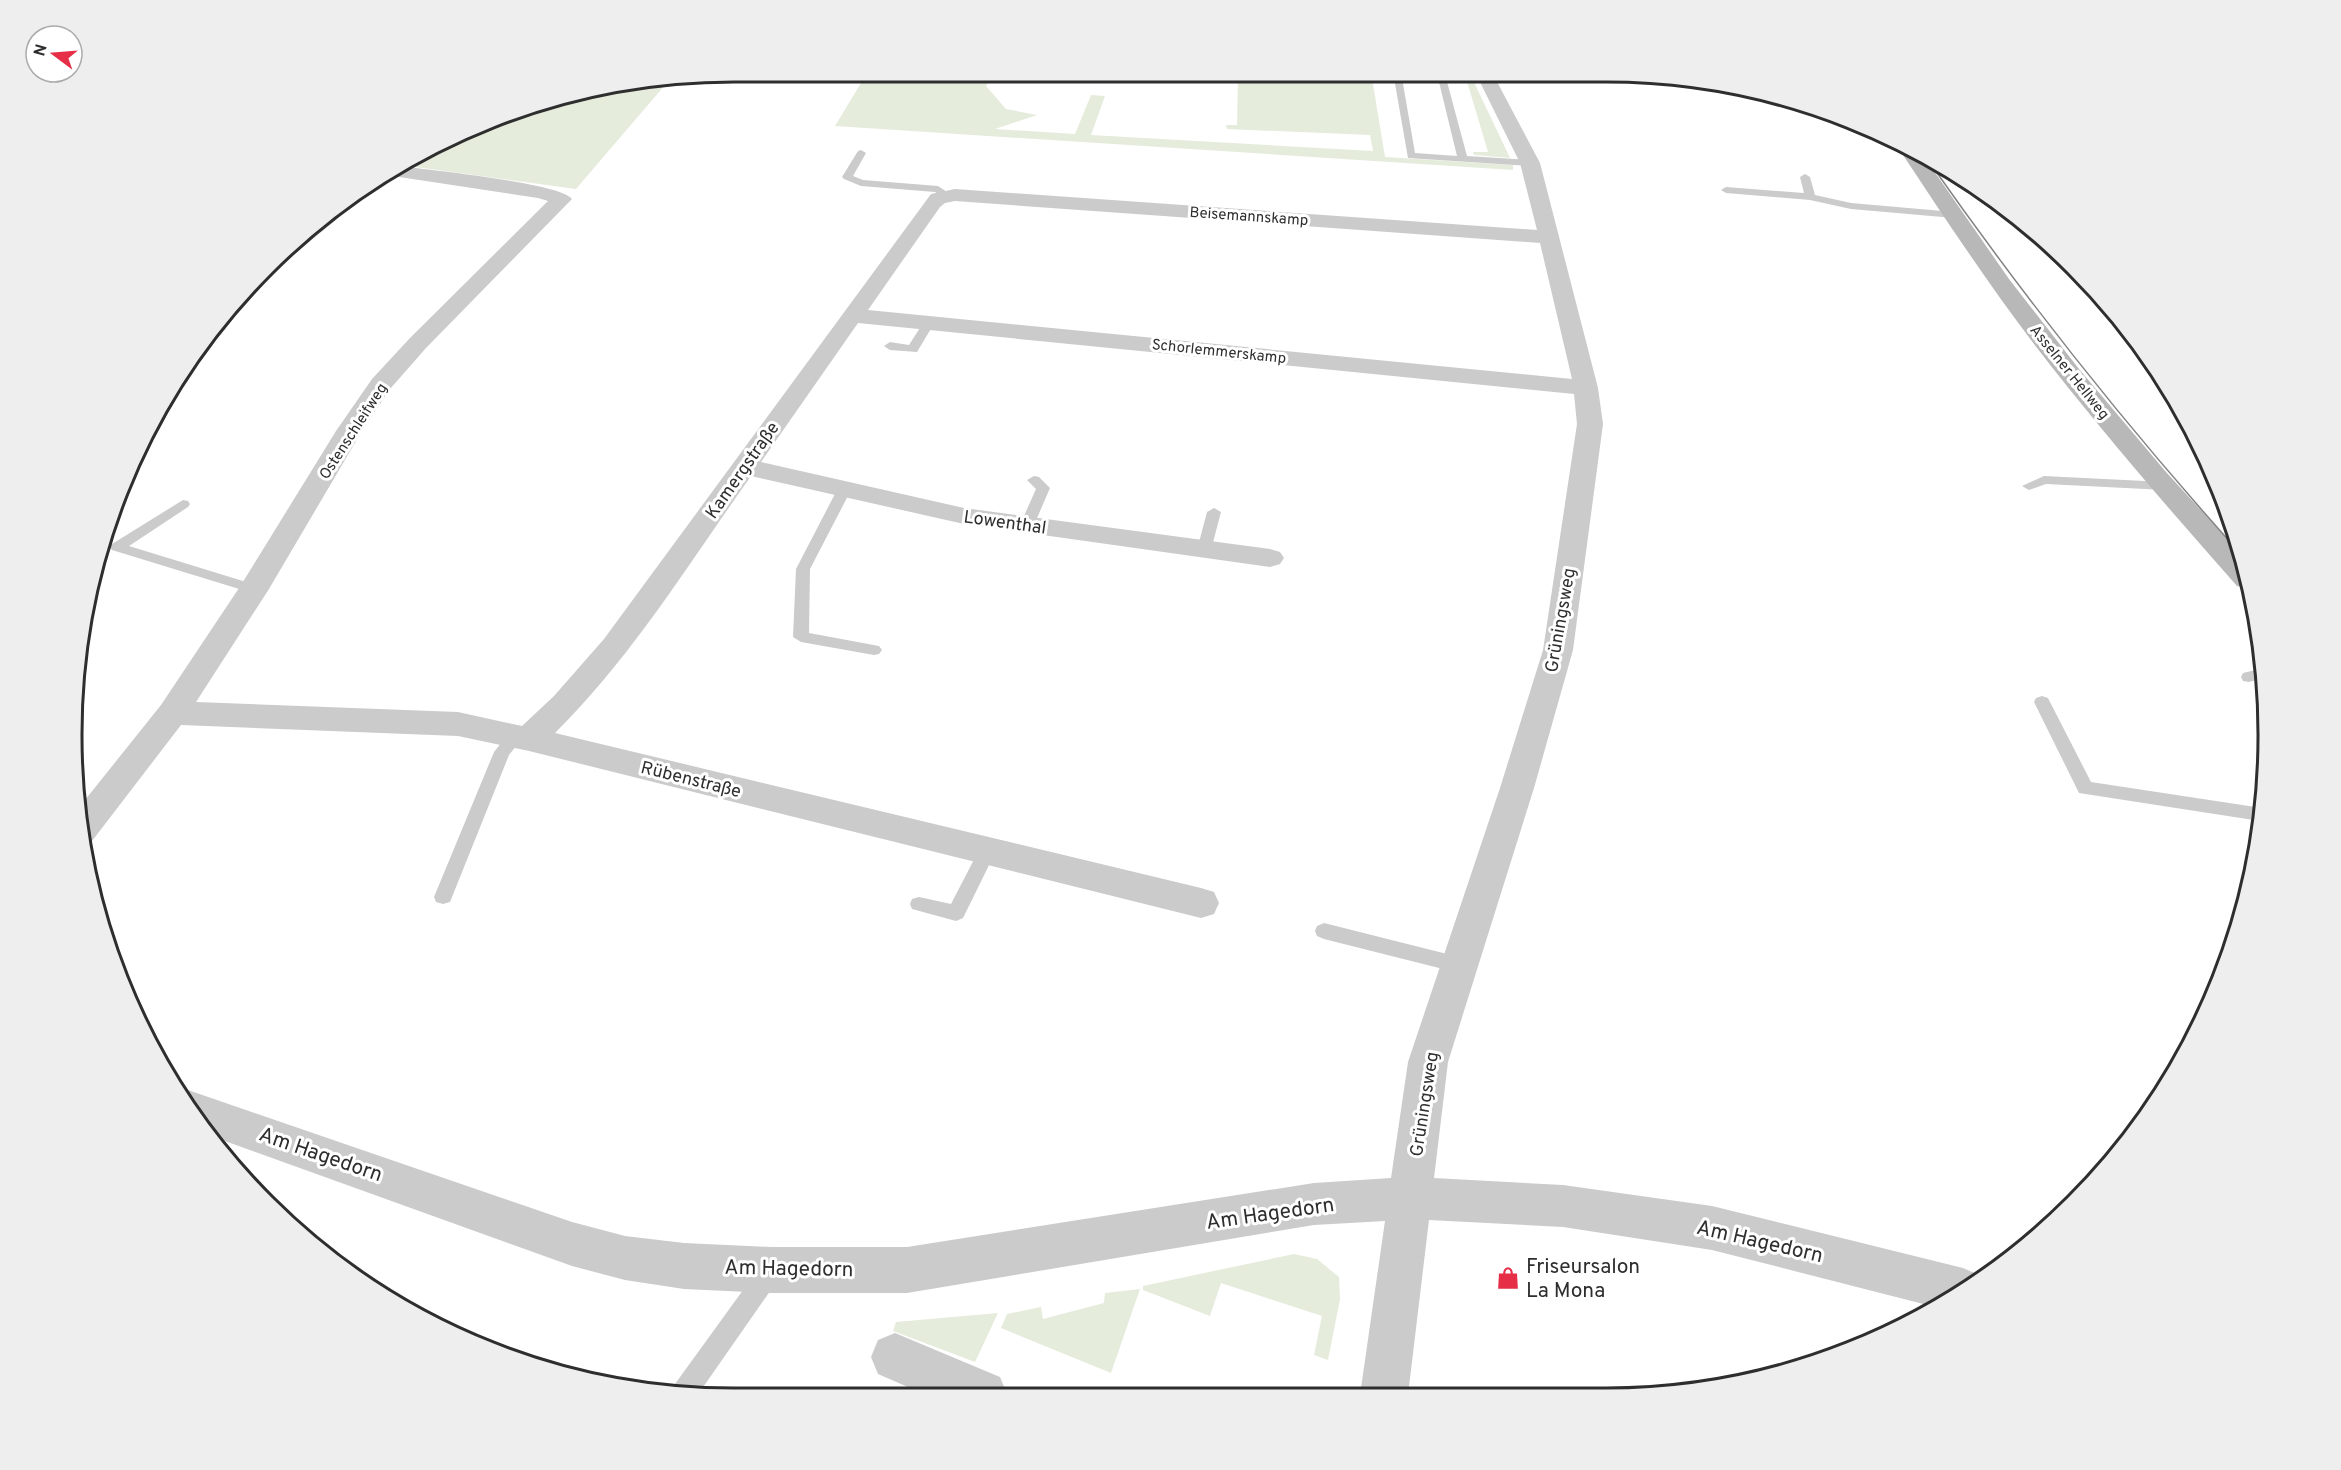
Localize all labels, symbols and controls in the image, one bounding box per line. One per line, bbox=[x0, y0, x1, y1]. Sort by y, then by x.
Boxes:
north arrow bbox=[24, 24, 84, 84]
text: N bbox=[30, 42, 53, 59]
street label: Beisemannskamp bbox=[1189, 204, 1309, 231]
street label: Asselner Hellweg bbox=[2025, 322, 2113, 424]
street label: Schorlemmerskamp bbox=[1151, 336, 1287, 369]
street label: Ostenschleifweg bbox=[316, 380, 392, 484]
street label: Kamergstraße bbox=[701, 418, 785, 524]
street label: Lowenthal bbox=[962, 506, 1048, 541]
street label: Grüningsweg bbox=[1541, 566, 1582, 674]
street label: Rübenstraße bbox=[638, 757, 743, 804]
street label: Grüningsweg bbox=[1406, 1050, 1445, 1158]
street label: Am Hagedorn bbox=[255, 1122, 386, 1189]
street label: Am Hagedorn bbox=[1204, 1192, 1336, 1237]
street label: Am Hagedorn bbox=[1694, 1215, 1826, 1270]
place label: Friseursalon La Mona bbox=[1526, 1254, 1640, 1305]
street label: Am Hagedorn bbox=[724, 1255, 854, 1284]
shop icon: Friseursalon La Mona bbox=[1495, 1265, 1521, 1291]

